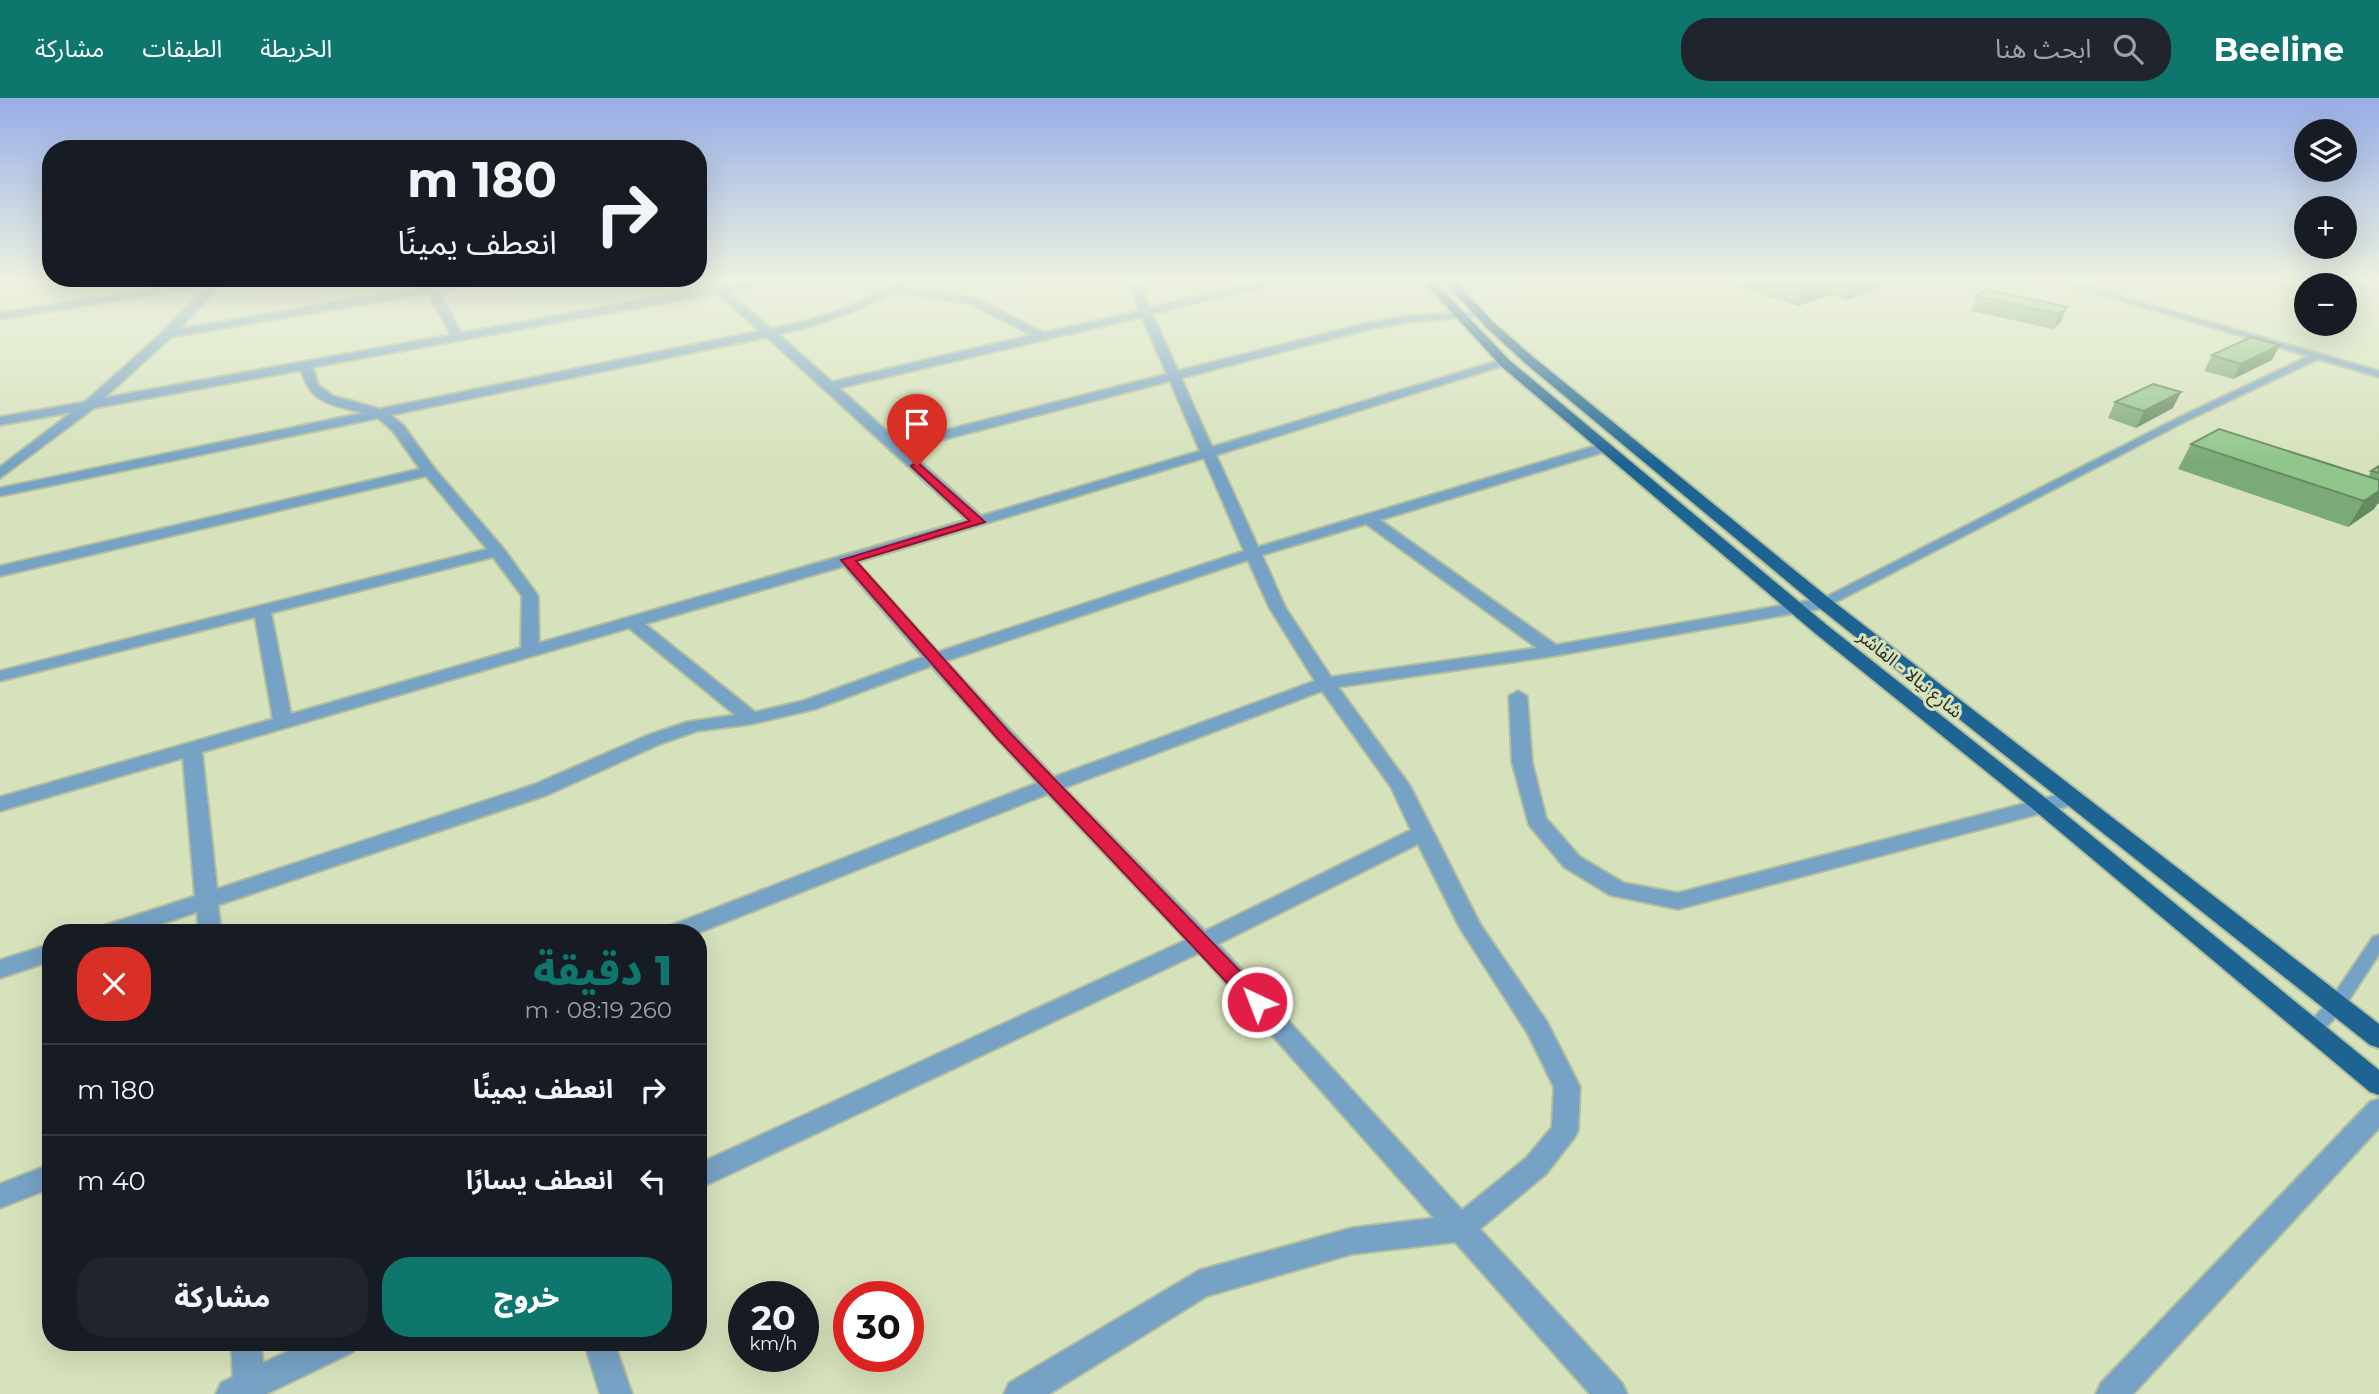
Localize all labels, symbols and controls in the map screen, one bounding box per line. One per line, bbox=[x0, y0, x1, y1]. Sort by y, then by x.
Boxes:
search box bbox=[1681, 18, 2171, 81]
text: Beeline bbox=[2213, 29, 2344, 69]
icon: search bbox=[2109, 30, 2147, 68]
text: ابحث هنا bbox=[1995, 33, 2091, 65]
text: مشاركة bbox=[35, 34, 104, 63]
text: الطبقات bbox=[142, 34, 222, 63]
text: الخريطة bbox=[260, 34, 332, 63]
map controls bbox=[2294, 119, 2357, 336]
button: layers bbox=[2294, 119, 2357, 182]
text: 180 m bbox=[407, 150, 557, 209]
icon: right bbox=[581, 168, 672, 259]
button: + bbox=[2294, 196, 2357, 259]
text: انعطف يمينًا bbox=[398, 223, 557, 262]
button: − bbox=[2294, 273, 2357, 336]
pin bbox=[887, 394, 947, 466]
icon: arrive bbox=[898, 405, 936, 443]
street label: شارع نيالا - الفاشر bbox=[1851, 625, 1967, 725]
text: 1 دقيقة bbox=[533, 944, 672, 996]
button: close bbox=[77, 947, 151, 1021]
position arrow bbox=[1220, 965, 1294, 1039]
text: 260 m · 08:19 bbox=[524, 996, 672, 1024]
icon: right bbox=[634, 1071, 672, 1109]
text: انعطف يمينًا bbox=[473, 1073, 613, 1105]
text: 180 m bbox=[77, 1074, 155, 1106]
icon: left bbox=[634, 1162, 672, 1200]
text: انعطف يسارًا bbox=[466, 1164, 613, 1196]
text: 40 m bbox=[77, 1165, 146, 1197]
button: مشاركة bbox=[77, 1257, 368, 1337]
button: خروج bbox=[382, 1257, 672, 1337]
speed limit sign: 30 bbox=[833, 1281, 924, 1372]
text: 20 bbox=[751, 1296, 796, 1339]
text: km/h bbox=[749, 1333, 798, 1355]

